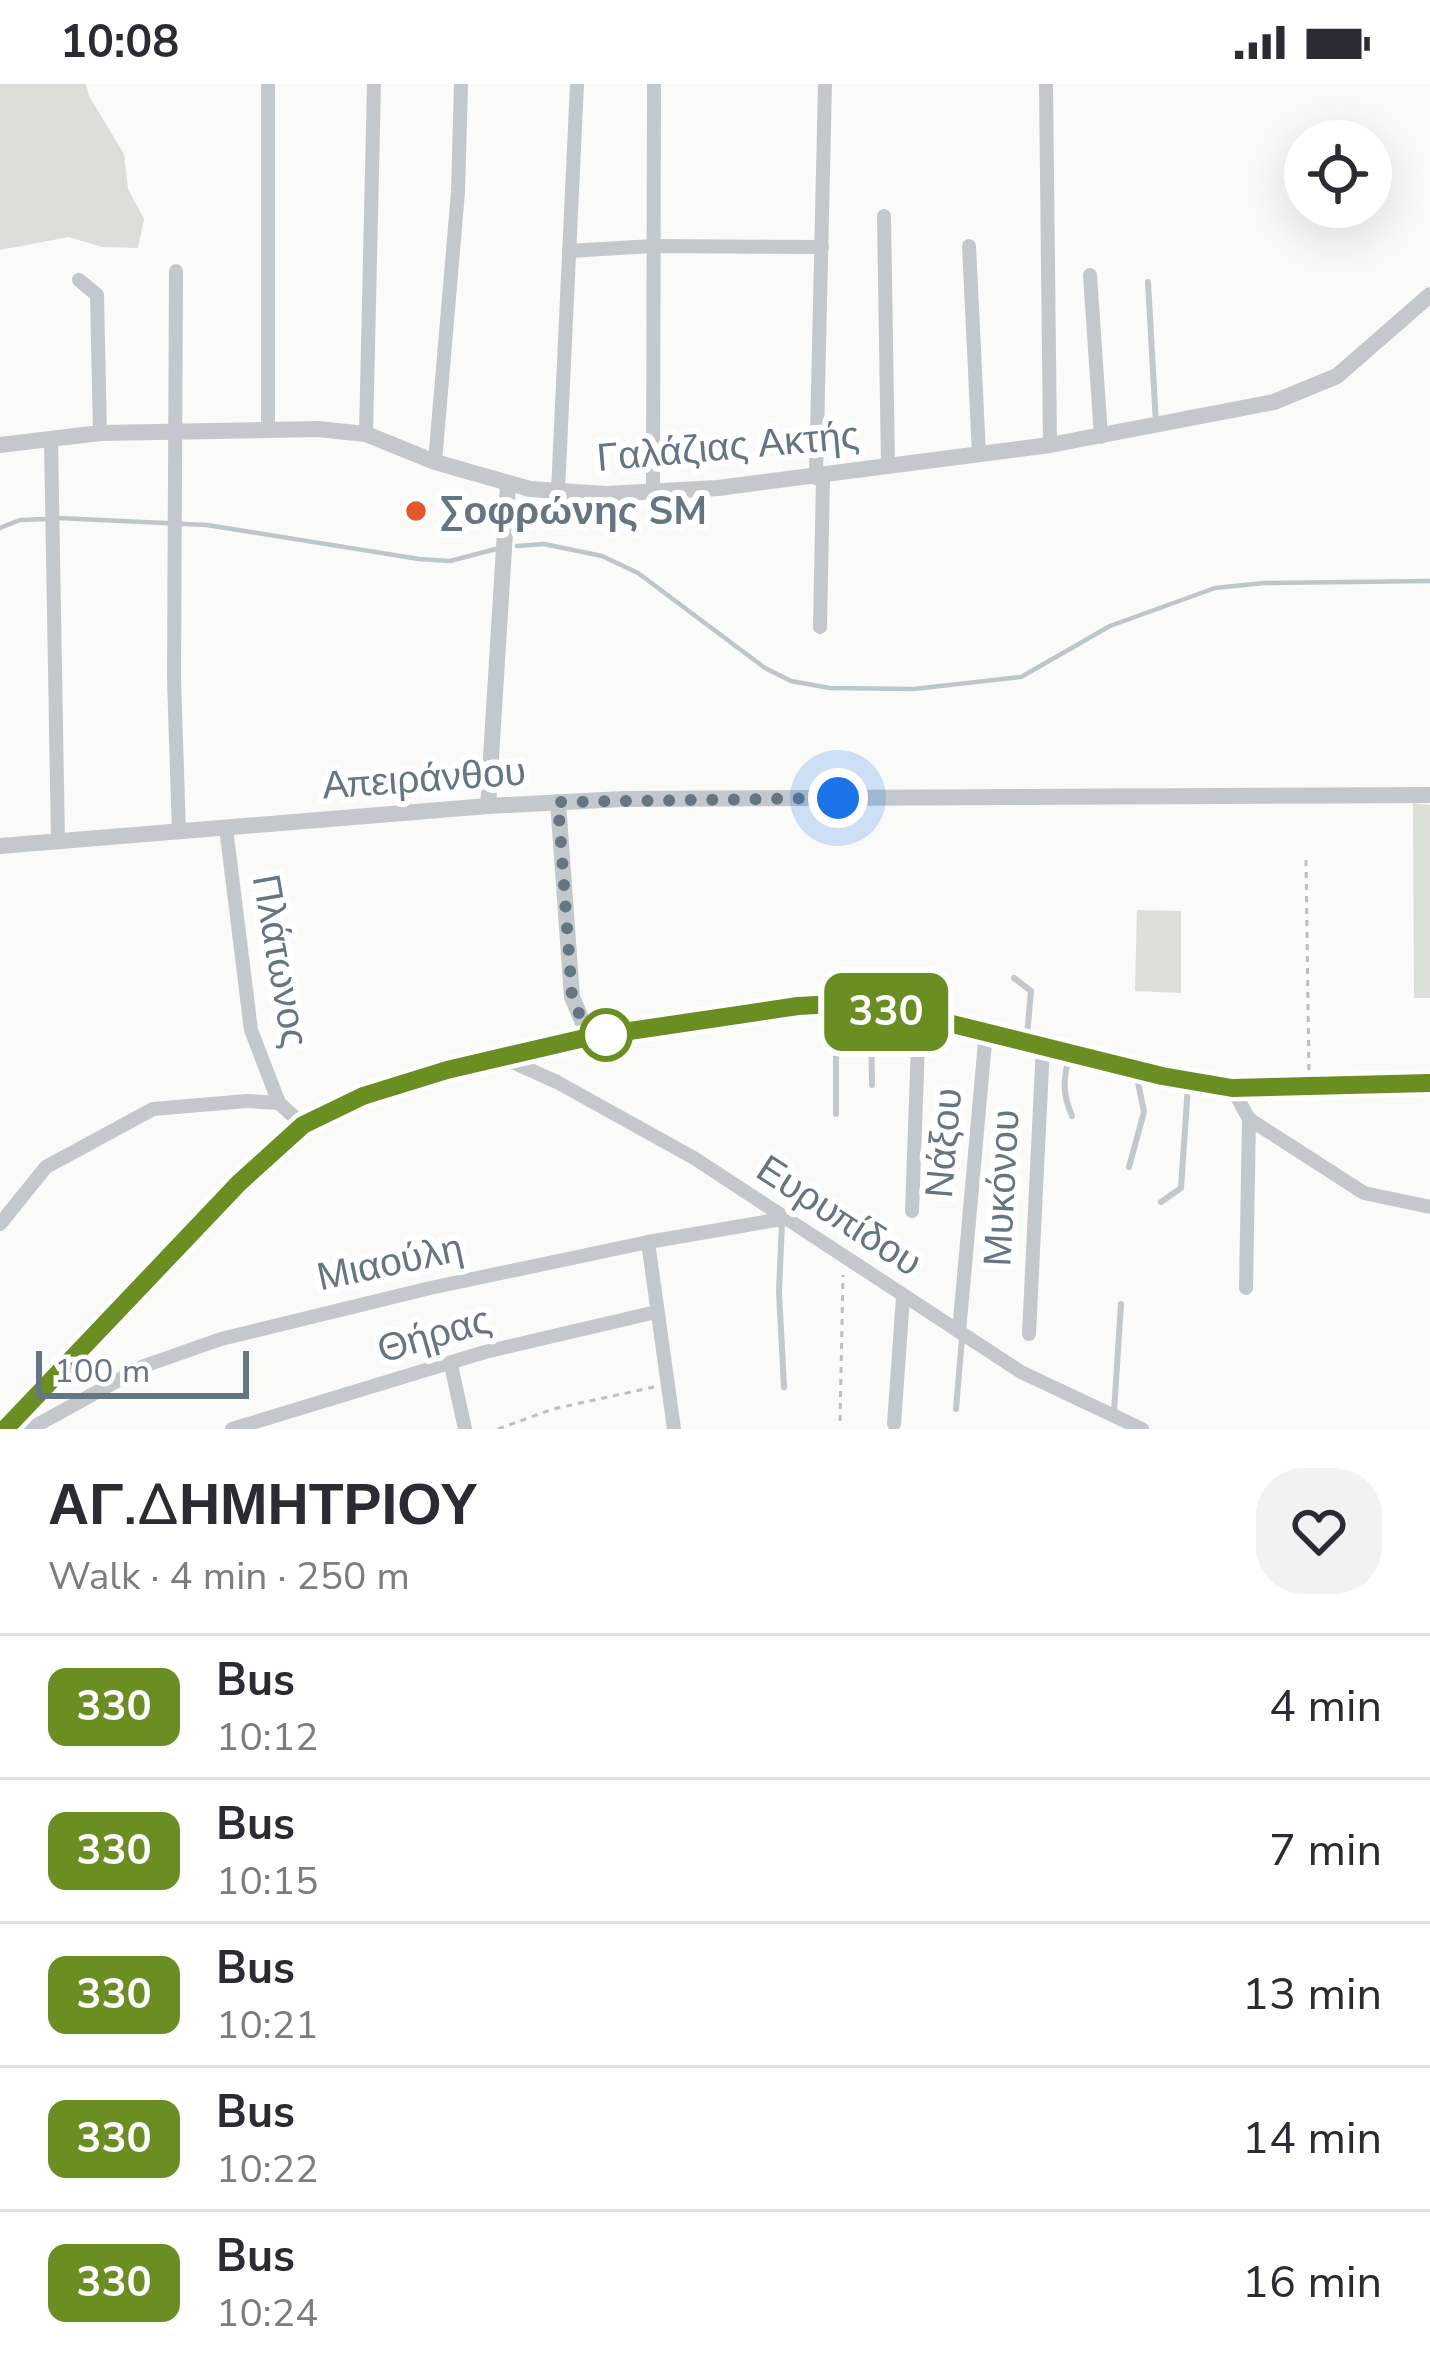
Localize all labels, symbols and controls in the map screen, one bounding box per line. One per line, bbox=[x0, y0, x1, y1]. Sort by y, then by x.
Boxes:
text: 10:08 bbox=[60, 12, 179, 73]
map controls bbox=[1284, 120, 1392, 228]
button: locate bbox=[1284, 120, 1392, 228]
street label: Γαλάζιας Ακτής bbox=[594, 409, 862, 485]
place label: Σοφρώνης SM bbox=[440, 485, 707, 538]
marker: Σοφρώνης SM bbox=[403, 498, 429, 524]
street label: Απειράνθου bbox=[320, 745, 528, 813]
your location bbox=[808, 768, 868, 828]
street label: Πλάτωνος bbox=[239, 870, 321, 1052]
line badge: 330 bbox=[817, 973, 955, 1051]
text: 330 bbox=[848, 983, 924, 1040]
unlabelled marker bbox=[581, 1010, 631, 1060]
street label: Νάξου bbox=[913, 1086, 975, 1200]
street label: Μυκόνου bbox=[971, 1108, 1033, 1268]
street label: Ευρυπίδου bbox=[746, 1143, 932, 1289]
street label: Μιαούλη bbox=[312, 1222, 468, 1304]
street label: Θήρας bbox=[371, 1294, 497, 1376]
scale bar bbox=[36, 1345, 249, 1398]
text: 100 m bbox=[54, 1349, 150, 1394]
text: ΑΓ.ΔΗΜΗΤΡΙΟΥ bbox=[48, 1466, 478, 1544]
button: heart bbox=[1256, 1468, 1382, 1594]
text: Walk · 4 min · 250 m bbox=[48, 1550, 410, 1603]
text: Bus bbox=[216, 1650, 295, 1711]
text: 4 min bbox=[1269, 1676, 1382, 1737]
text: 330 bbox=[76, 1678, 152, 1735]
text: 10:12 bbox=[216, 1711, 319, 1764]
text: Bus bbox=[216, 1794, 295, 1855]
text: 7 min bbox=[1269, 1820, 1382, 1881]
text: 330 bbox=[76, 1822, 152, 1879]
text: 10:15 bbox=[216, 1855, 319, 1908]
text: Bus bbox=[216, 1938, 295, 1999]
text: 13 min bbox=[1242, 1964, 1382, 2025]
text: 330 bbox=[76, 1966, 152, 2023]
text: 10:21 bbox=[216, 1999, 319, 2052]
text: Bus bbox=[216, 2082, 295, 2143]
text: 14 min bbox=[1242, 2108, 1382, 2169]
text: 330 bbox=[76, 2110, 152, 2167]
text: 10:22 bbox=[216, 2143, 319, 2196]
text: Bus bbox=[216, 2226, 295, 2287]
text: 16 min bbox=[1242, 2252, 1382, 2313]
text: 330 bbox=[76, 2254, 152, 2311]
text: 10:24 bbox=[216, 2287, 319, 2340]

